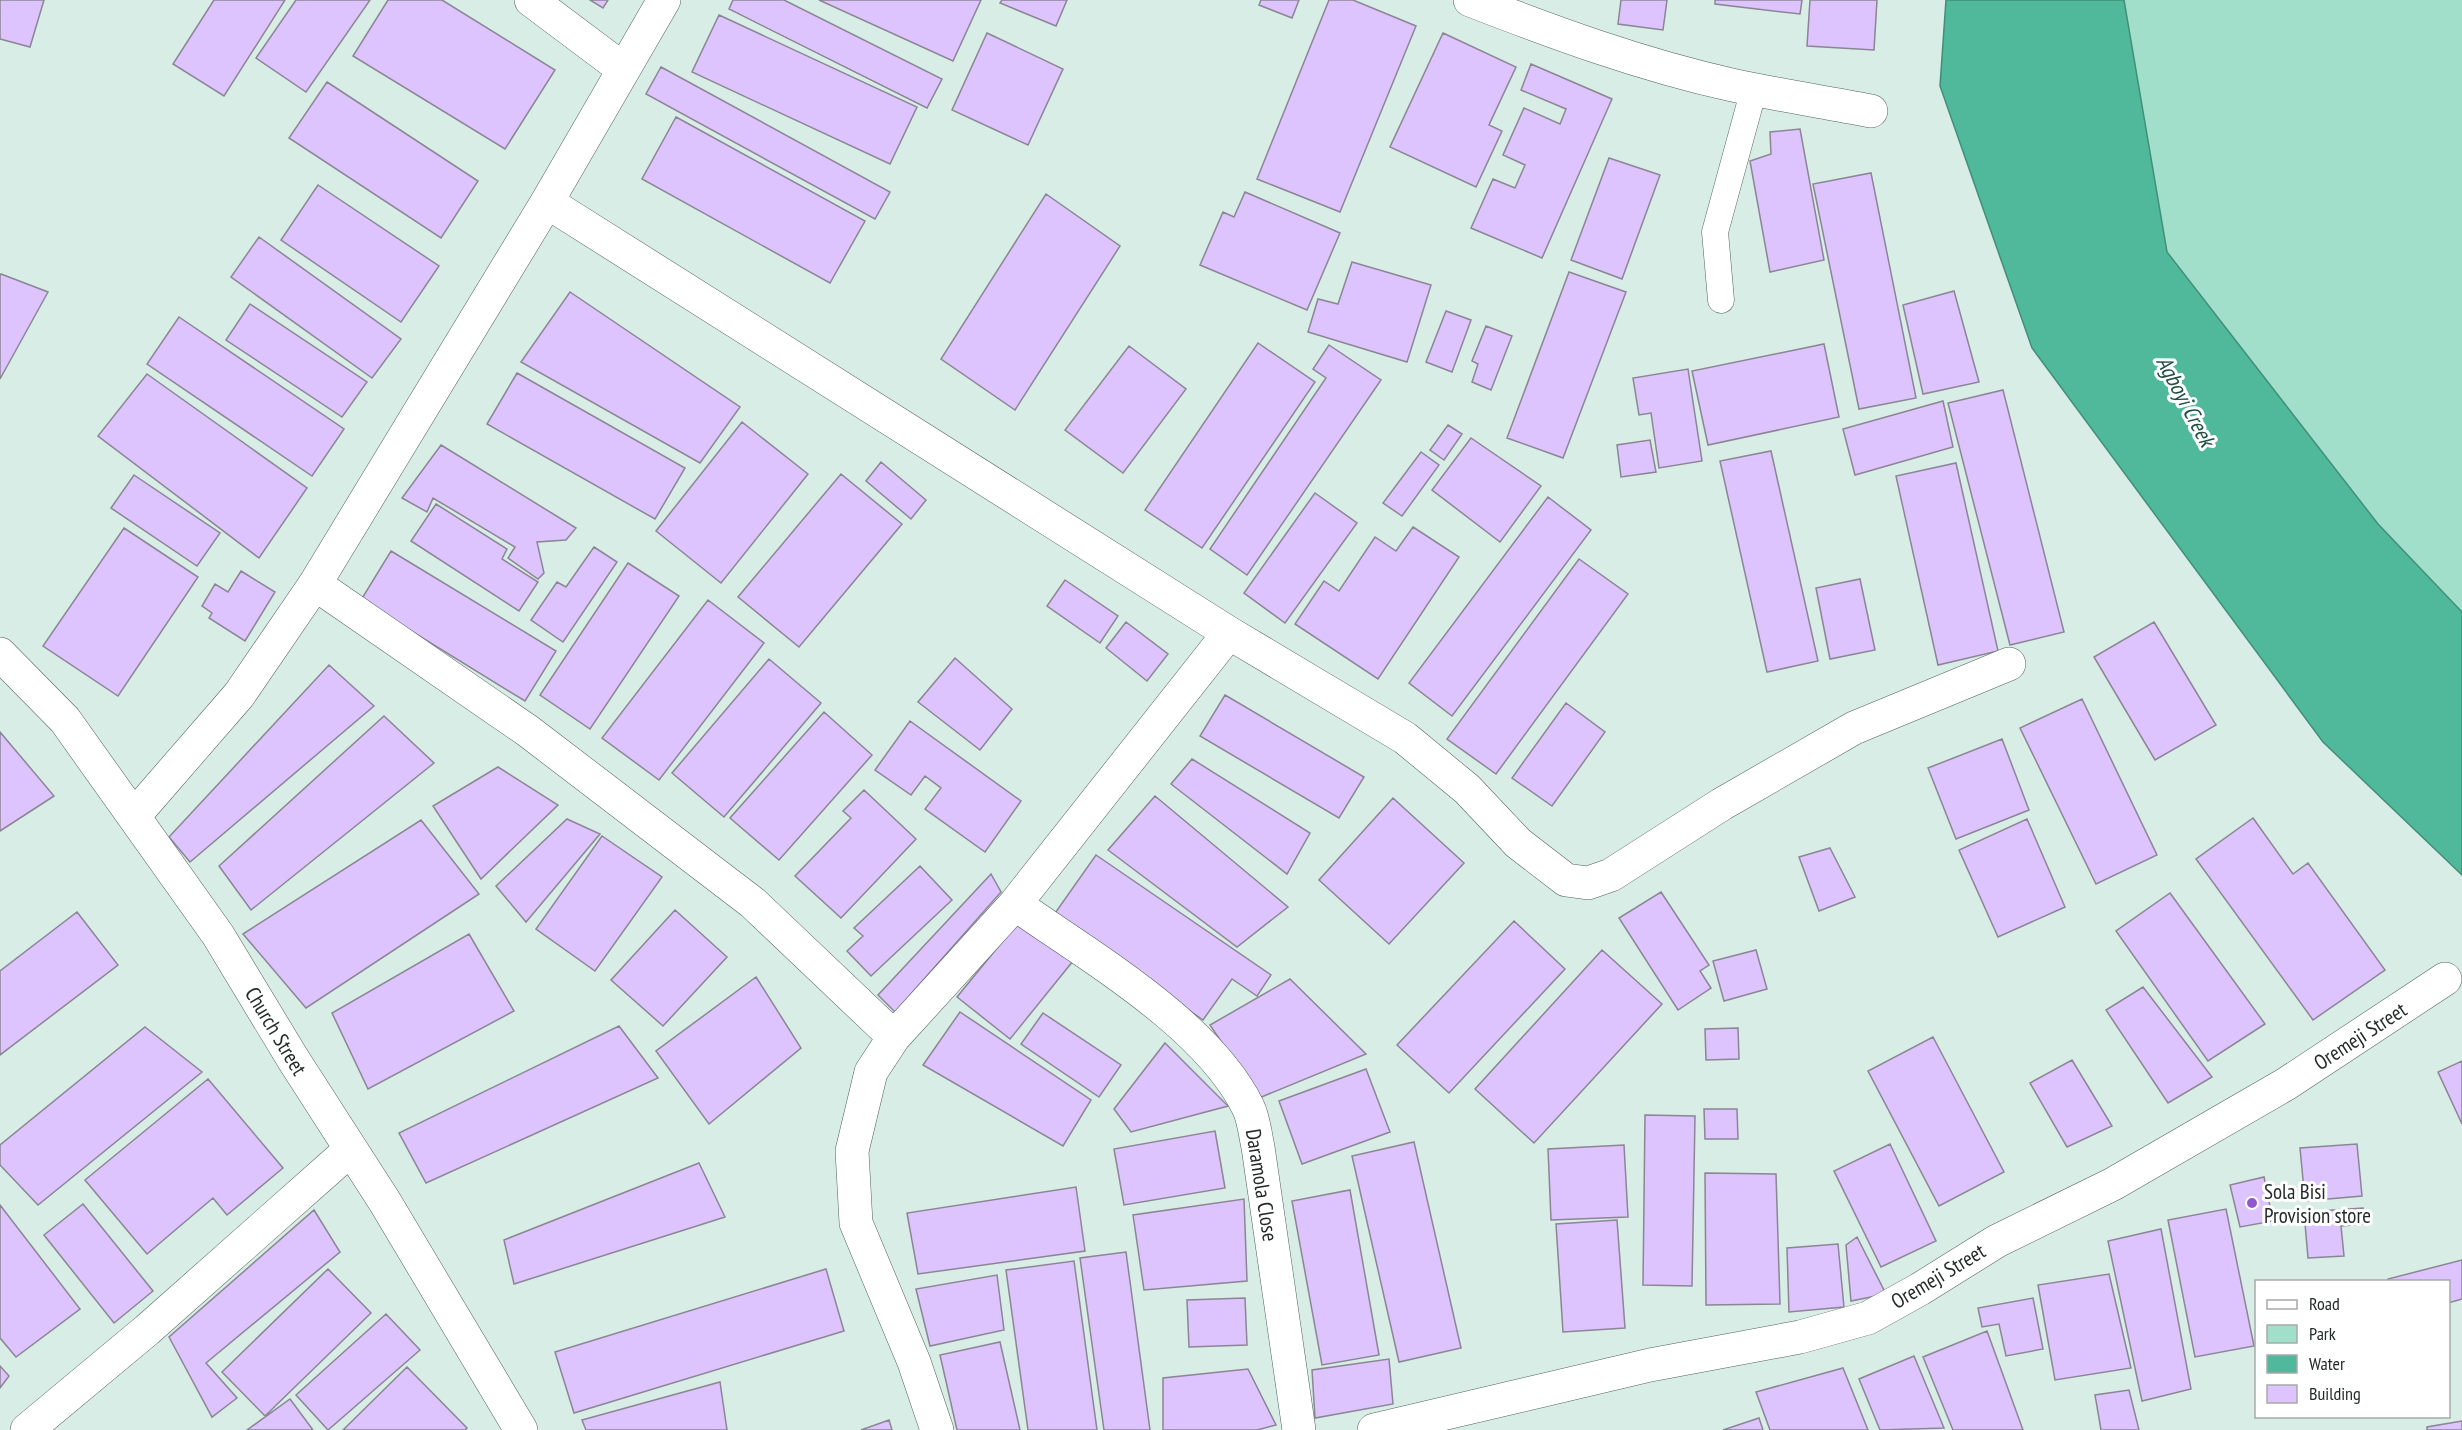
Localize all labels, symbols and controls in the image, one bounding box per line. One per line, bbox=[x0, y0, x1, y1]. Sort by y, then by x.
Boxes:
water label: Agboyi Creek bbox=[2151, 351, 2223, 453]
street label: Church Street bbox=[239, 982, 313, 1080]
street label: Oremeji Street bbox=[2308, 996, 2412, 1076]
street label: Daramola Close bbox=[1240, 1127, 1284, 1243]
place label: Sola Bisi Provision store bbox=[2264, 1178, 2371, 1229]
marker: Sola Bisi Provision store bbox=[2245, 1196, 2259, 1210]
street label: Oremeji Street bbox=[1886, 1237, 1990, 1315]
legend bbox=[2255, 1280, 2450, 1418]
text: Road bbox=[2309, 1292, 2340, 1315]
text: Park bbox=[2309, 1322, 2336, 1345]
text: Water bbox=[2309, 1352, 2345, 1375]
text: Building bbox=[2309, 1382, 2361, 1405]

